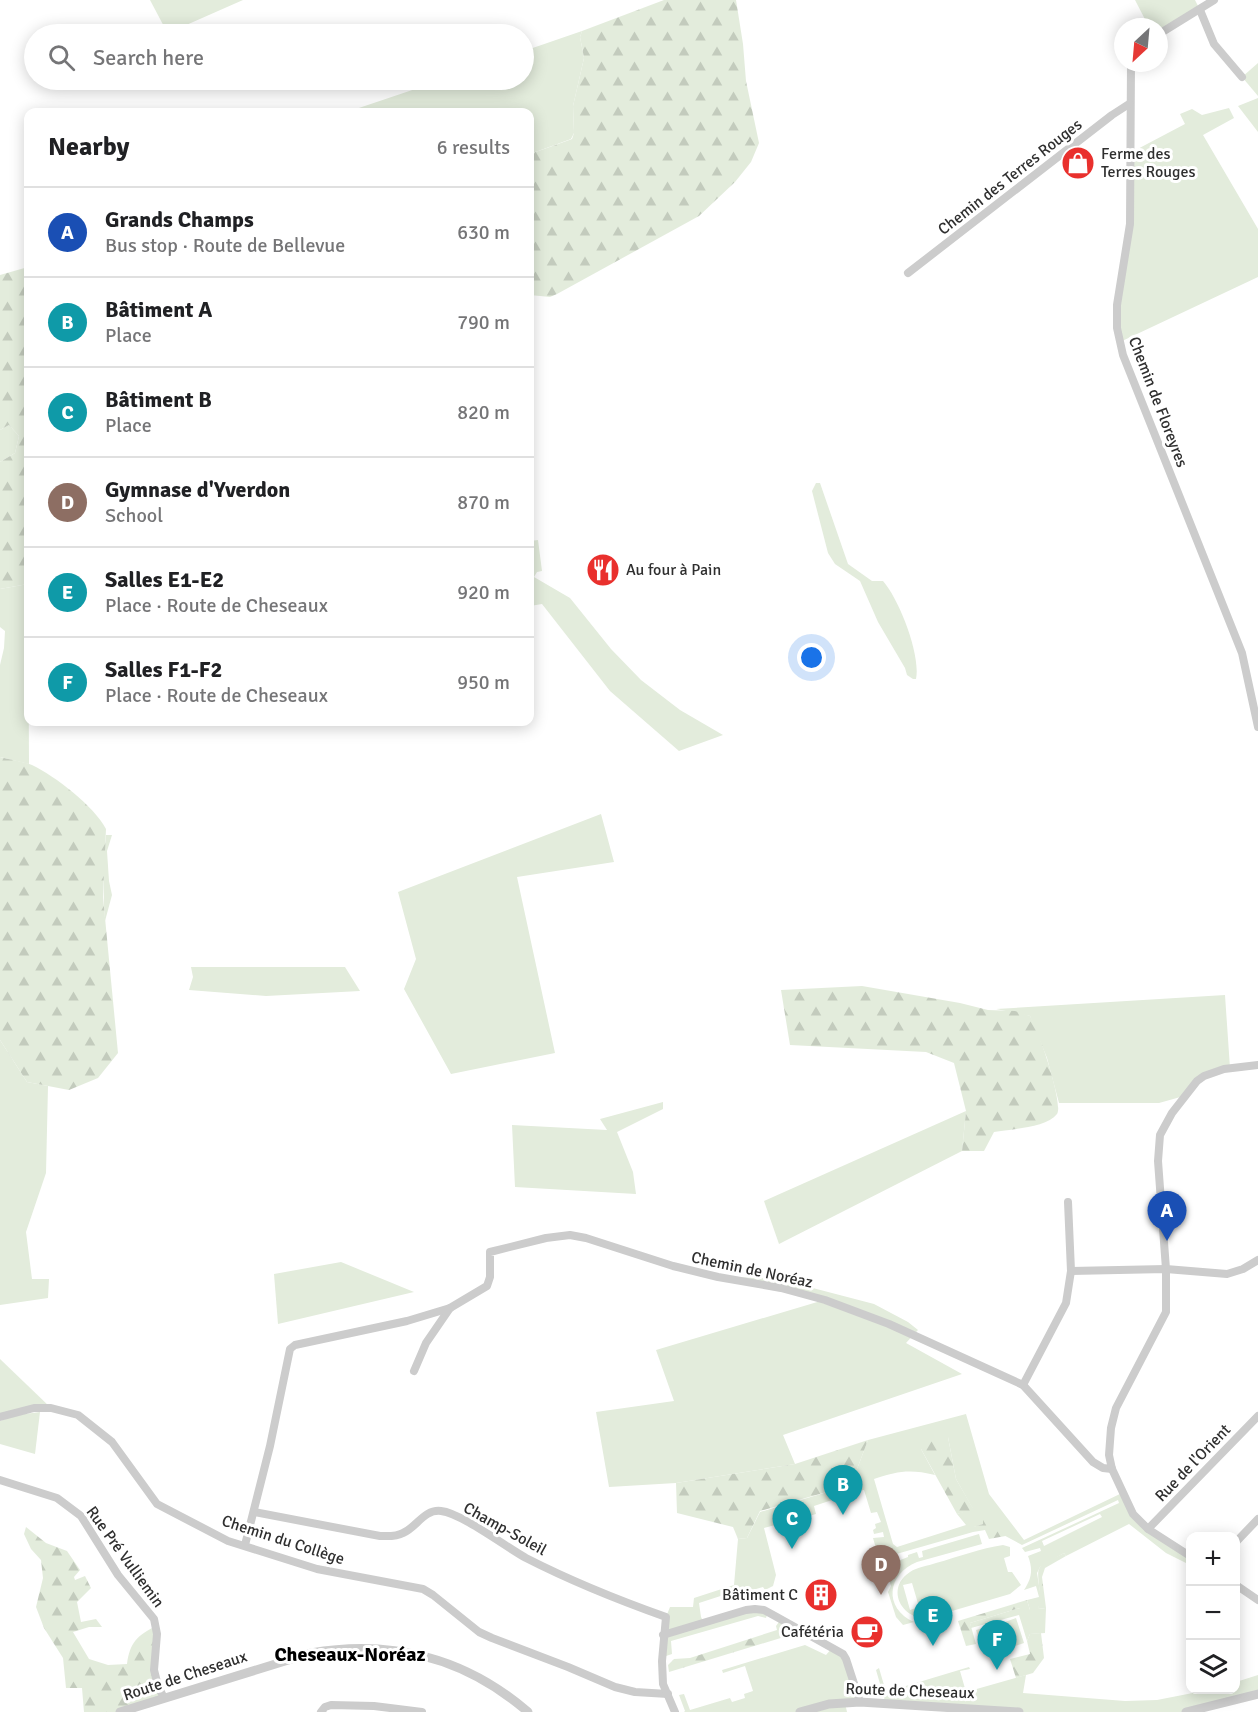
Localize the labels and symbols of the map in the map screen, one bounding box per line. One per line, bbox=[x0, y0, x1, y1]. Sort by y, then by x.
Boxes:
north arrow bbox=[1114, 18, 1168, 72]
street label: Chemin des Terres Rouges bbox=[934, 115, 1086, 239]
place label: Ferme des Terres Rouges bbox=[1101, 144, 1195, 182]
shop icon: Ferme des Terres Rouges bbox=[1060, 145, 1096, 181]
street label: Chemin de Floreyres bbox=[1124, 334, 1192, 470]
restaurant icon: Au four à Pain bbox=[585, 552, 621, 588]
place label: Au four à Pain bbox=[626, 560, 721, 580]
your location bbox=[797, 643, 826, 672]
pin: A bbox=[1148, 1192, 1186, 1241]
street label: Chemin de Noréaz bbox=[689, 1247, 815, 1293]
street label: Rue de l'Orient bbox=[1151, 1420, 1235, 1506]
pin: B bbox=[824, 1466, 862, 1515]
street label: Champ-Soleil bbox=[460, 1498, 550, 1560]
pin: C bbox=[772, 1500, 812, 1549]
street label: Rue Pré Vulliemin bbox=[82, 1502, 168, 1612]
street label: Chemin du Collège bbox=[219, 1511, 347, 1569]
pin: D bbox=[862, 1546, 900, 1595]
building icon: Bâtiment C bbox=[803, 1577, 839, 1613]
place label: Bâtiment C bbox=[722, 1585, 798, 1605]
pin: E bbox=[914, 1596, 952, 1646]
cafe icon: Cafétéria bbox=[849, 1614, 885, 1650]
pin: F bbox=[978, 1620, 1016, 1670]
place label: Cafétéria bbox=[781, 1622, 844, 1642]
district label: Cheseaux-Noréaz bbox=[274, 1642, 426, 1667]
street label: Route de Cheseaux bbox=[121, 1646, 250, 1705]
street label: Route de Cheseaux bbox=[845, 1679, 975, 1703]

